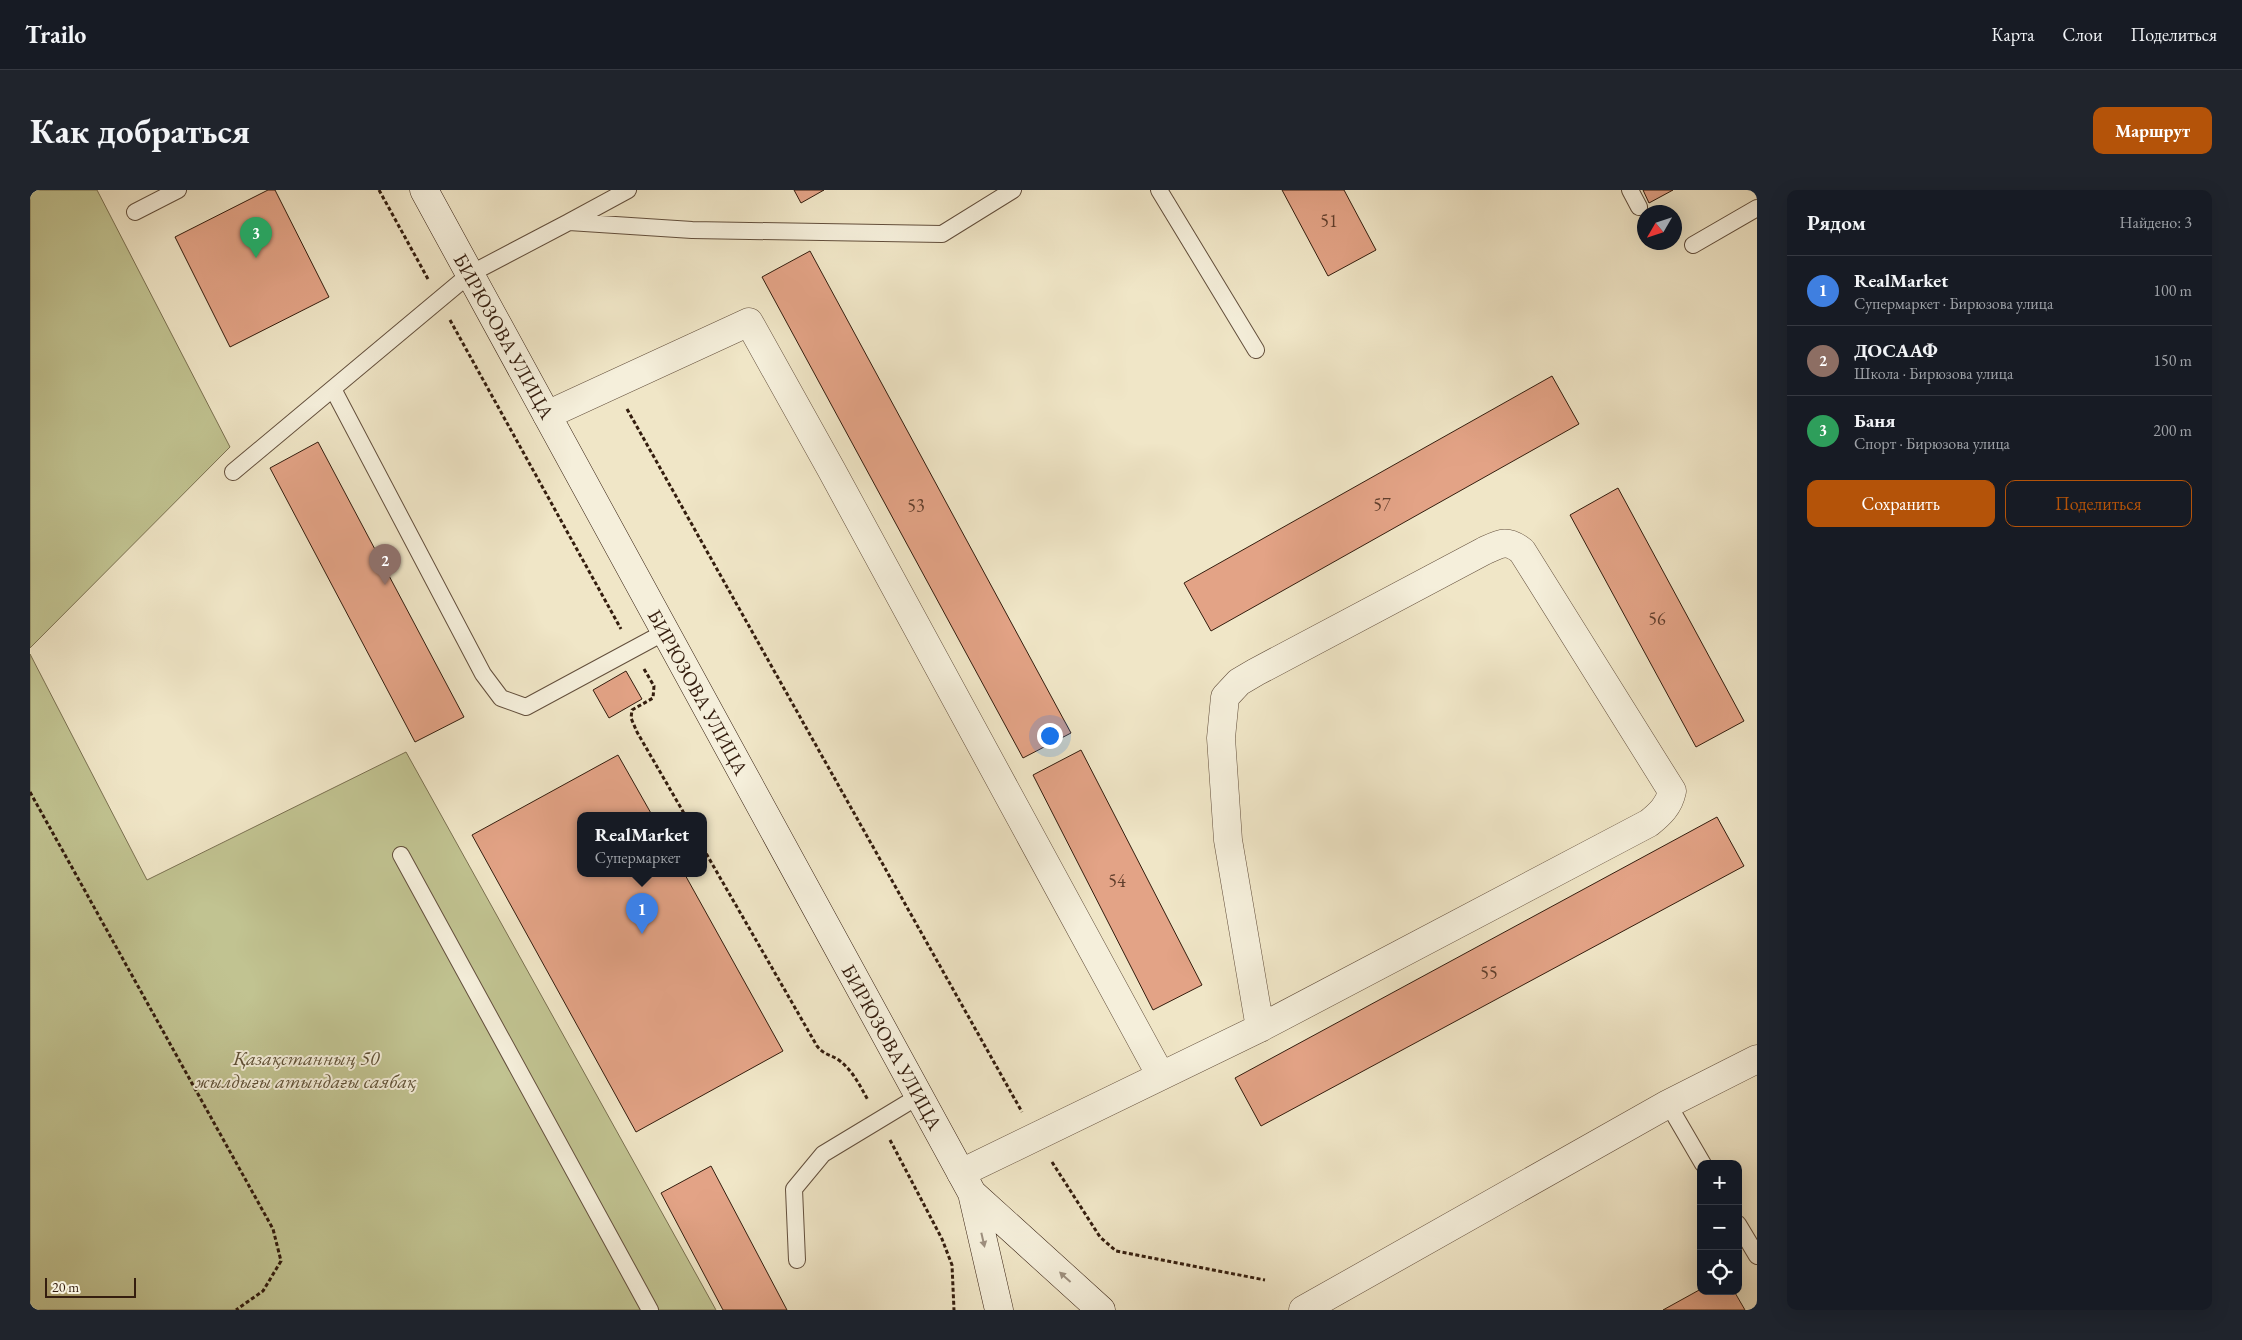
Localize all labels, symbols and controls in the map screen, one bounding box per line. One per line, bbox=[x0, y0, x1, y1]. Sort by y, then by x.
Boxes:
text: Trailo bbox=[25, 19, 86, 50]
text: Карта bbox=[1992, 23, 2035, 46]
text: Слои bbox=[2063, 23, 2102, 46]
text: Поделиться bbox=[2130, 23, 2217, 46]
button: Маршрут bbox=[2093, 107, 2212, 154]
text: Как добраться bbox=[30, 108, 250, 153]
north arrow bbox=[1637, 205, 1682, 250]
house number: 51 bbox=[1320, 209, 1338, 232]
text: Рядом bbox=[1807, 209, 1866, 236]
text: Найдено: 3 bbox=[2120, 212, 2192, 233]
pin: 3 bbox=[240, 217, 272, 258]
street label: БИРЮЗОВА УЛИЦА bbox=[448, 249, 560, 424]
text: RealMarket bbox=[1854, 268, 1948, 293]
text: 1 bbox=[1819, 280, 1827, 301]
text: 100 m bbox=[2153, 280, 2192, 301]
text: Супермаркет · Бирюзова улица bbox=[1854, 293, 2053, 314]
text: ДОСААФ bbox=[1854, 338, 1938, 363]
text: 2 bbox=[1819, 350, 1827, 371]
text: 150 m bbox=[2153, 350, 2192, 371]
text: Школа · Бирюзова улица bbox=[1854, 363, 2013, 384]
text: Баня bbox=[1854, 408, 1895, 433]
text: 3 bbox=[1819, 420, 1827, 441]
text: 200 m bbox=[2153, 420, 2192, 441]
text: Спорт · Бирюзова улица bbox=[1854, 433, 2010, 454]
button: Сохранить bbox=[1807, 480, 1995, 527]
button: Поделиться bbox=[2005, 480, 2192, 527]
house number: 57 bbox=[1373, 493, 1391, 516]
house number: 53 bbox=[907, 494, 925, 517]
pin: 2 bbox=[369, 544, 401, 585]
street label: БИРЮЗОВА УЛИЦА bbox=[642, 605, 754, 780]
house number: 56 bbox=[1648, 607, 1666, 630]
your location bbox=[1037, 723, 1063, 749]
popup bbox=[577, 812, 707, 877]
text: RealMarket bbox=[595, 822, 689, 847]
text: Супермаркет bbox=[595, 847, 680, 868]
house number: 54 bbox=[1108, 869, 1126, 892]
pin: 1 bbox=[626, 893, 658, 934]
street label: БИРЮЗОВА УЛИЦА bbox=[836, 960, 948, 1135]
house number: 55 bbox=[1480, 961, 1498, 984]
park label: Қазақстанның 50 жылдығы атындағы саябақ bbox=[195, 1045, 417, 1094]
map controls bbox=[1697, 1160, 1742, 1295]
button: + bbox=[1697, 1160, 1742, 1205]
button: − bbox=[1697, 1205, 1742, 1250]
one-way arrow bbox=[979, 1233, 987, 1248]
button: locate bbox=[1697, 1250, 1742, 1295]
one-way arrow bbox=[1059, 1271, 1071, 1283]
scale bar bbox=[45, 1275, 136, 1298]
text: 20 m bbox=[52, 1278, 79, 1296]

